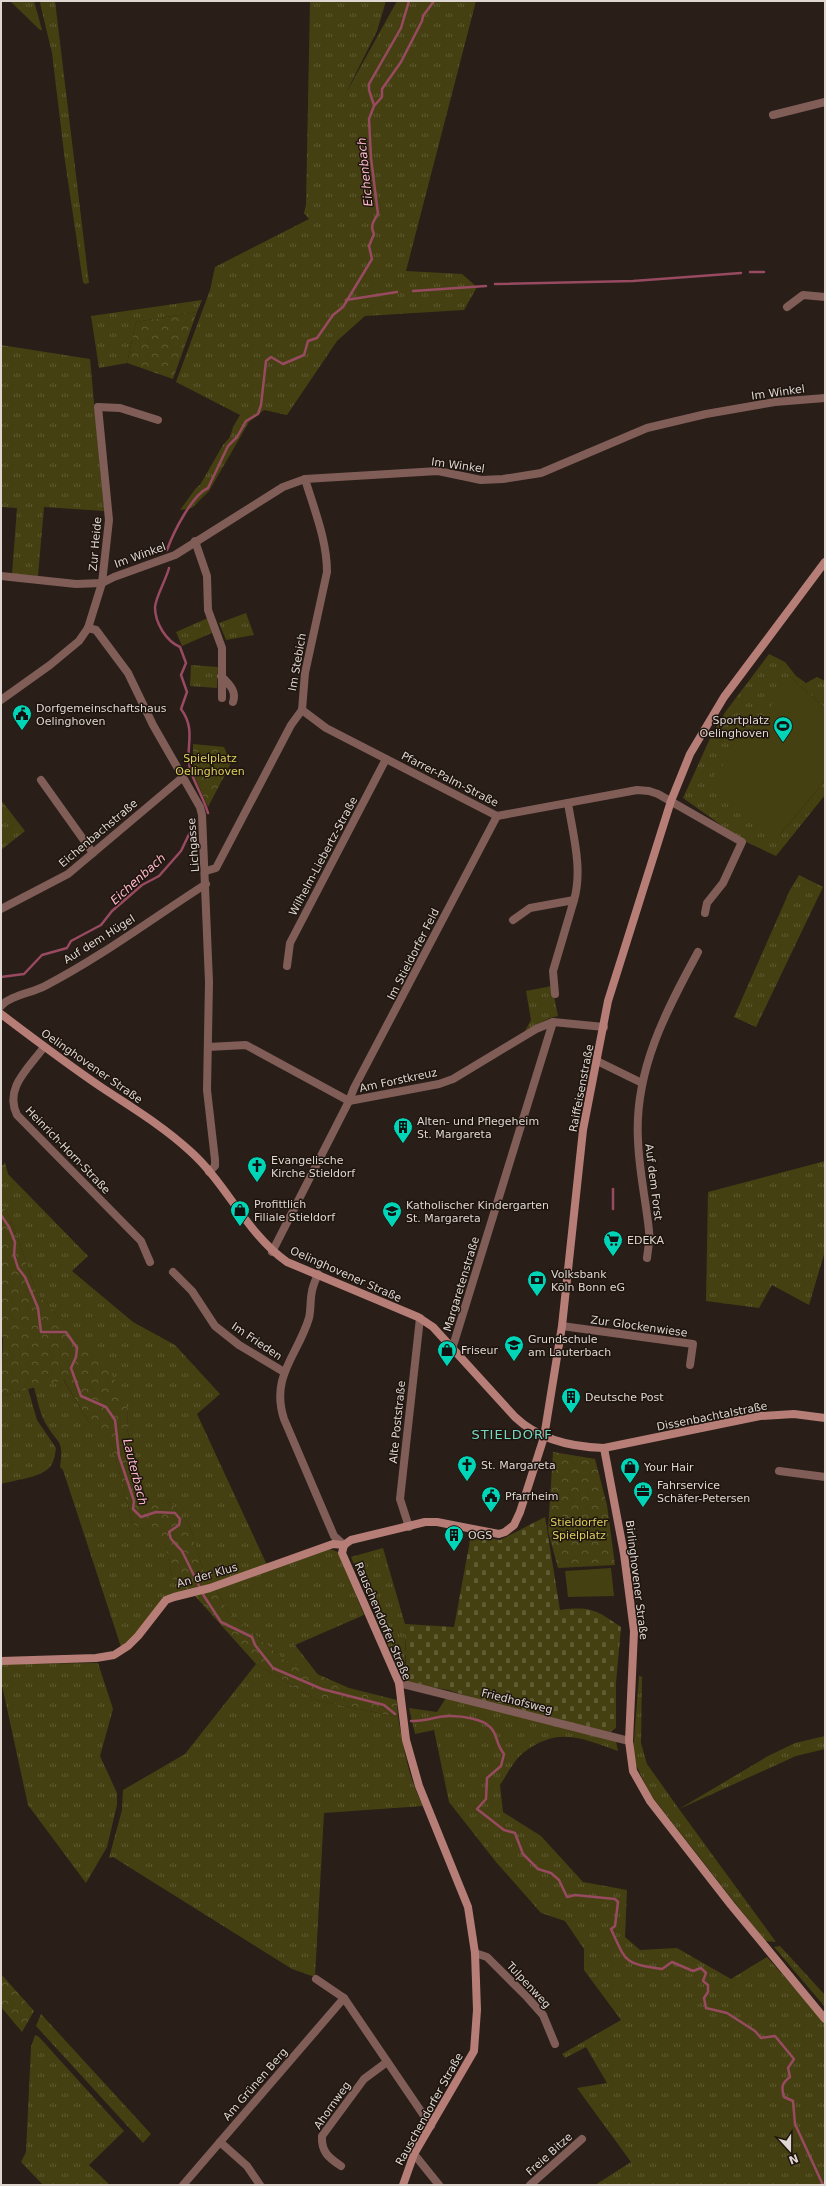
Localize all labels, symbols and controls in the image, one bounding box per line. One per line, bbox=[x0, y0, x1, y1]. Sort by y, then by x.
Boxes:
water label: Eichenbach bbox=[354, 137, 376, 207]
street label: Im Winkel bbox=[750, 382, 806, 403]
street label: Im Winkel bbox=[430, 455, 486, 476]
street label: Zur Heide bbox=[87, 516, 104, 572]
street label: Im Winkel bbox=[113, 540, 168, 571]
street label: Im Stebich bbox=[286, 632, 309, 692]
place label: Dorfgemeinschaftshaus Oelinghoven bbox=[36, 702, 167, 728]
public building icon: Dorfgemeinschaftshaus Oelinghoven bbox=[11, 703, 33, 731]
place label: Sportplatz Oelinghoven bbox=[700, 714, 769, 740]
sports icon: Sportplatz Oelinghoven bbox=[772, 715, 794, 743]
street label: Pfarrer-Palm-Straße bbox=[399, 749, 501, 810]
park label: Spielplatz Oelinghoven bbox=[175, 752, 245, 778]
street label: Wilhelm-Liebertz-Straße bbox=[287, 794, 360, 918]
street label: Eichenbachstraße bbox=[56, 797, 140, 870]
street label: Lichgasse bbox=[185, 817, 202, 872]
water label: Eichenbach bbox=[108, 851, 168, 907]
street label: Im Stieldorfer Feld bbox=[385, 906, 442, 1002]
street label: Auf dem Hügel bbox=[61, 912, 137, 967]
street label: Oelinghovener Straße bbox=[39, 1027, 145, 1106]
street label: Raiffeisenstraße bbox=[567, 1043, 596, 1133]
street label: Am Forstkreuz bbox=[358, 1066, 438, 1095]
street label: Heinrich-Horn-Straße bbox=[23, 1104, 113, 1197]
place label: Alten- und Pflegeheim St. Margareta bbox=[417, 1115, 539, 1141]
building icon: Alten- und Pflegeheim St. Margareta bbox=[392, 1116, 414, 1144]
street label: Auf dem Forst bbox=[642, 1143, 665, 1222]
place label: Evangelische Kirche Stieldorf bbox=[271, 1154, 356, 1180]
church icon: Evangelische Kirche Stieldorf bbox=[246, 1155, 268, 1183]
place label: Profittlich Filiale Stieldorf bbox=[254, 1198, 336, 1224]
shop icon: Profittlich Filiale Stieldorf bbox=[229, 1199, 251, 1227]
place label: Katholischer Kindergarten St. Margareta bbox=[406, 1199, 549, 1225]
school or university icon: Katholischer Kindergarten St. Margareta bbox=[381, 1200, 403, 1228]
supermarket icon: EDEKA bbox=[602, 1229, 624, 1257]
place label: EDEKA bbox=[627, 1234, 664, 1247]
street label: Margaretenstraße bbox=[441, 1235, 482, 1333]
street label: Oelinghovener Straße bbox=[288, 1244, 404, 1305]
place label: Volksbank Köln Bonn eG bbox=[551, 1268, 625, 1294]
bank icon: Volksbank Köln Bonn eG bbox=[526, 1269, 548, 1297]
street label: Zur Glockenwiese bbox=[590, 1313, 689, 1340]
street label: Im Frieden bbox=[229, 1320, 284, 1363]
place label: Grundschule am Lauterbach bbox=[528, 1333, 611, 1359]
school or university icon: Grundschule am Lauterbach bbox=[503, 1334, 525, 1362]
shop icon: Friseur bbox=[436, 1339, 458, 1367]
place label: Friseur bbox=[461, 1344, 499, 1357]
street label: Alte Poststraße bbox=[387, 1380, 408, 1464]
building icon: Deutsche Post bbox=[560, 1386, 582, 1414]
place label: Deutsche Post bbox=[585, 1391, 664, 1404]
street label: Dissenbachtalstraße bbox=[656, 1399, 769, 1434]
district label: STIELDORF bbox=[471, 1427, 553, 1442]
water label: Lauterbach bbox=[120, 1437, 150, 1507]
church icon: St. Margareta bbox=[456, 1454, 478, 1482]
shop icon: Your Hair bbox=[619, 1456, 641, 1484]
place label: St. Margareta bbox=[481, 1459, 556, 1472]
place label: Your Hair bbox=[643, 1461, 694, 1474]
place label: Fahrservice Schäfer-Petersen bbox=[657, 1479, 750, 1505]
office icon: Fahrservice Schäfer-Petersen bbox=[632, 1480, 654, 1508]
public building icon: Pfarrheim bbox=[480, 1485, 502, 1513]
place label: Pfarrheim bbox=[505, 1490, 558, 1503]
park label: Stieldorfer Spielplatz bbox=[550, 1516, 608, 1542]
street label: Birlinghovener Straße bbox=[623, 1520, 650, 1641]
building icon: OGS bbox=[443, 1524, 465, 1552]
place label: OGS bbox=[468, 1529, 492, 1542]
street label: Rauschendorfer Straße bbox=[352, 1560, 413, 1682]
street label: An der Klus bbox=[175, 1561, 239, 1590]
street label: Friedhofsweg bbox=[480, 1686, 554, 1717]
street label: Tulpenweg bbox=[503, 1959, 553, 2011]
street label: Am Grünen Berg bbox=[220, 2046, 290, 2123]
street label: Rauschendorfer Straße bbox=[393, 2050, 466, 2168]
street label: Ahornweg bbox=[311, 2079, 354, 2132]
street label: Freie Bitze bbox=[524, 2130, 575, 2178]
north arrow bbox=[770, 2130, 810, 2170]
text: N bbox=[787, 2151, 800, 2167]

